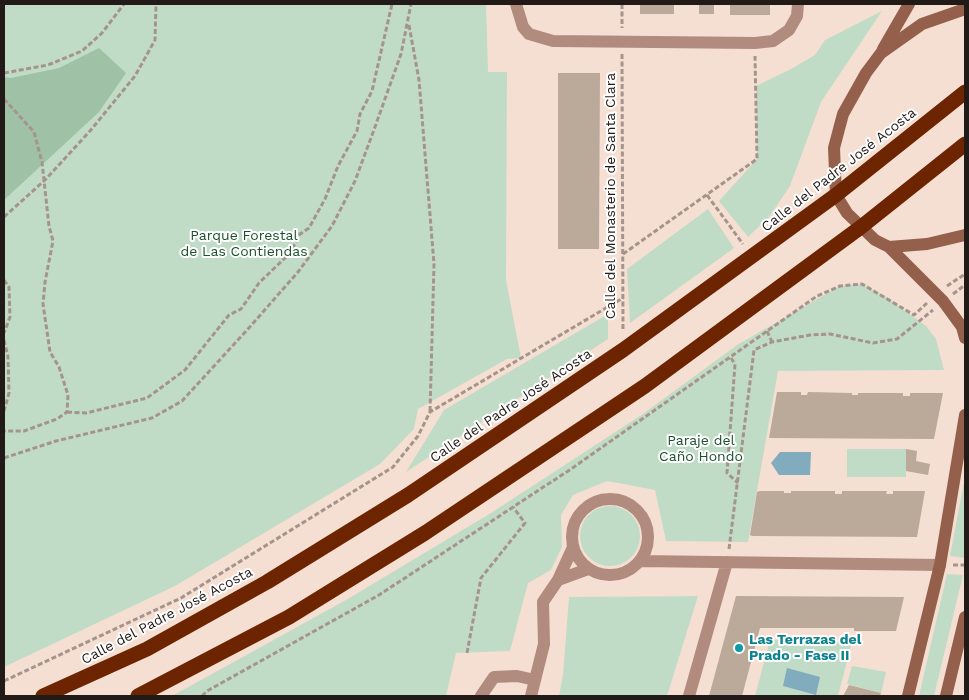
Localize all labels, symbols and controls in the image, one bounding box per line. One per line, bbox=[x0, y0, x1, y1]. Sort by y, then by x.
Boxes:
street label: Calle del Monasterio de Santa Clara bbox=[603, 73, 619, 319]
street label: Calle del Padre José Acosta bbox=[758, 104, 920, 236]
park label: Parque Forestal de Las Contiendas bbox=[180, 228, 308, 260]
street label: Calle del Padre José Acosta bbox=[427, 346, 595, 466]
park label: Paraje del Caño Hondo bbox=[659, 433, 743, 466]
street label: Calle del Padre José Acosta bbox=[79, 564, 255, 668]
place label: Las Terrazas del Prado - Fase II bbox=[749, 632, 861, 664]
marker: Las Terrazas del Prado - Fase II bbox=[733, 642, 745, 654]

